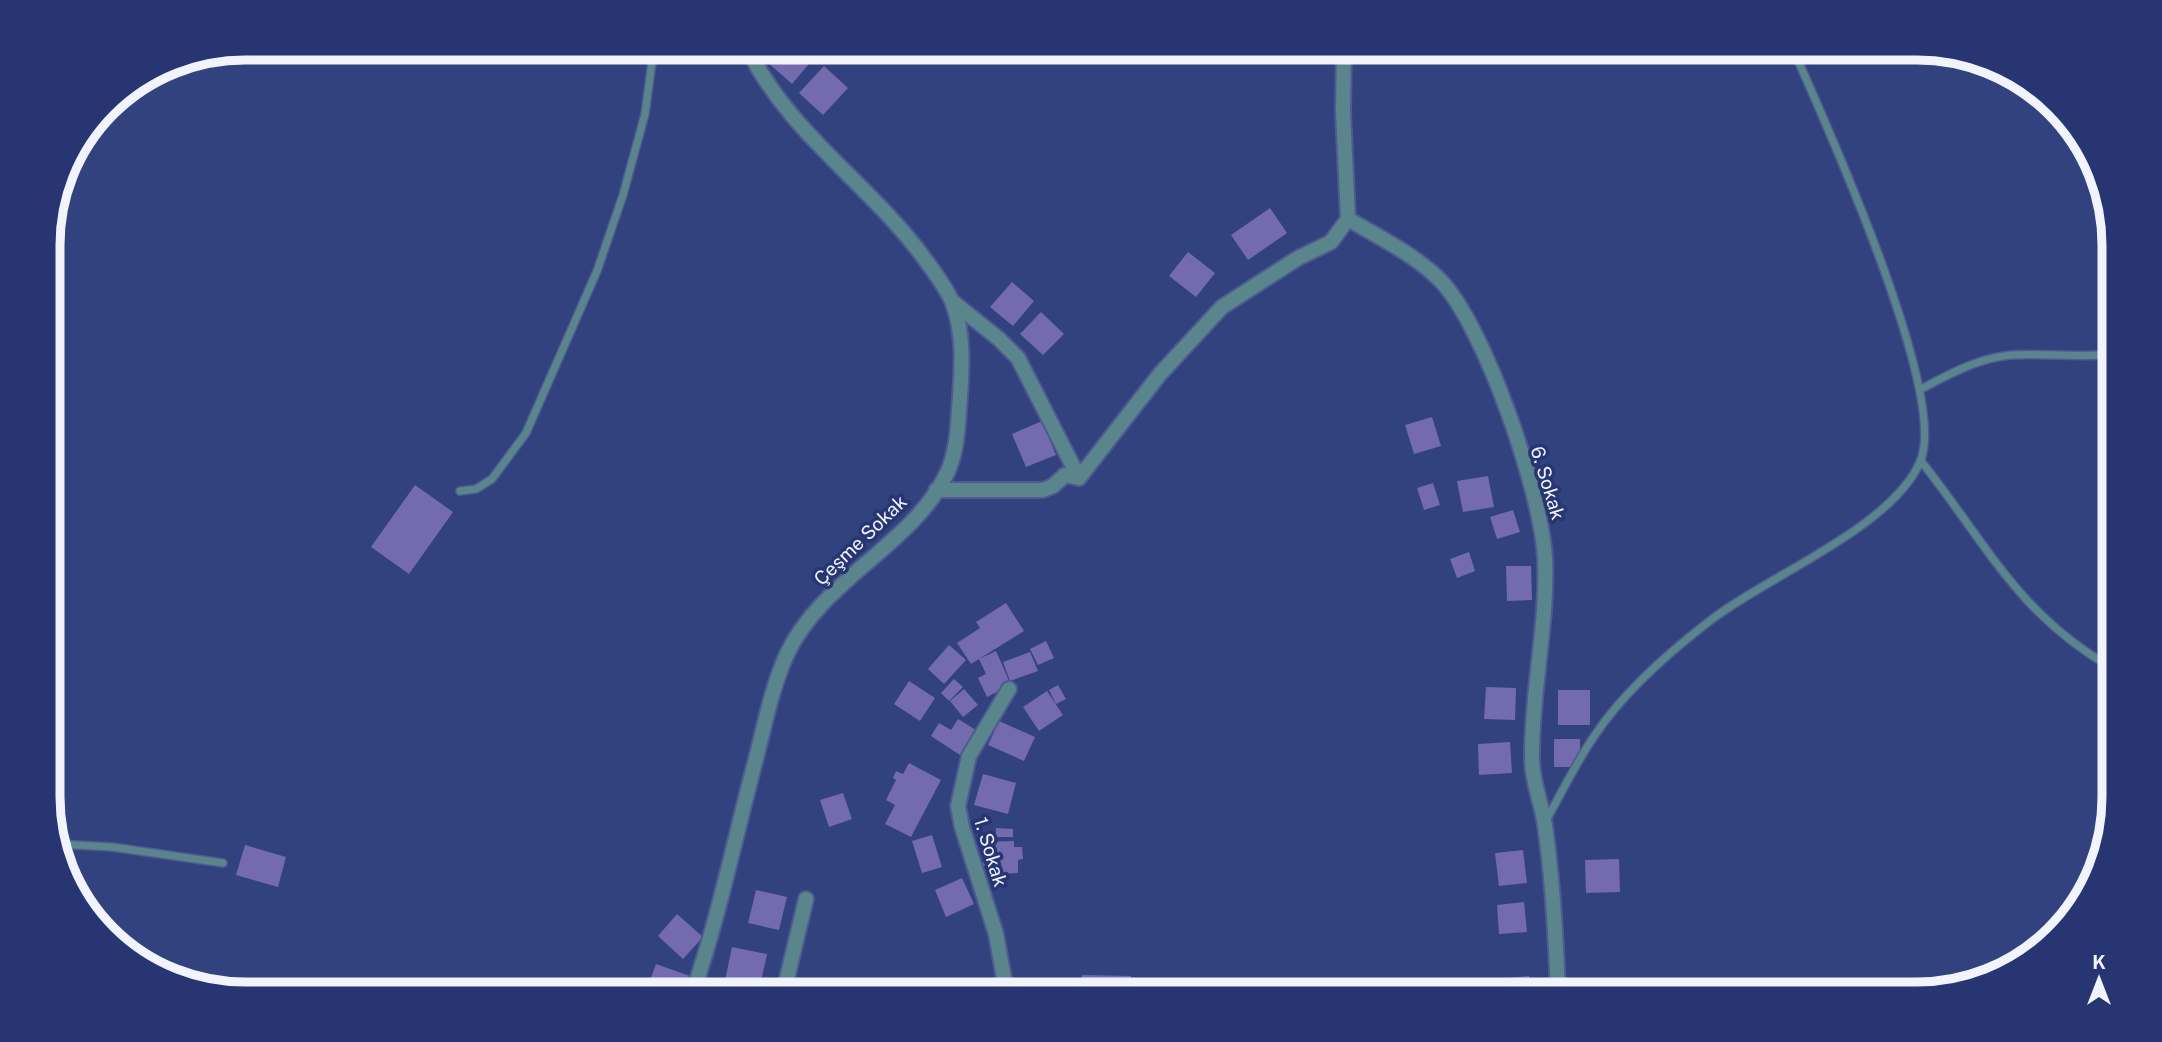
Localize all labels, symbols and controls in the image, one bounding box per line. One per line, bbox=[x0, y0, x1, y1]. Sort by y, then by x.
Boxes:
street label: 6. Sokak bbox=[1526, 444, 1570, 523]
street label: Çeşme Sokak bbox=[809, 490, 911, 590]
street label: 1. Sokak bbox=[970, 815, 1012, 890]
north arrow bbox=[2064, 944, 2134, 1014]
text: K bbox=[2092, 951, 2106, 973]

